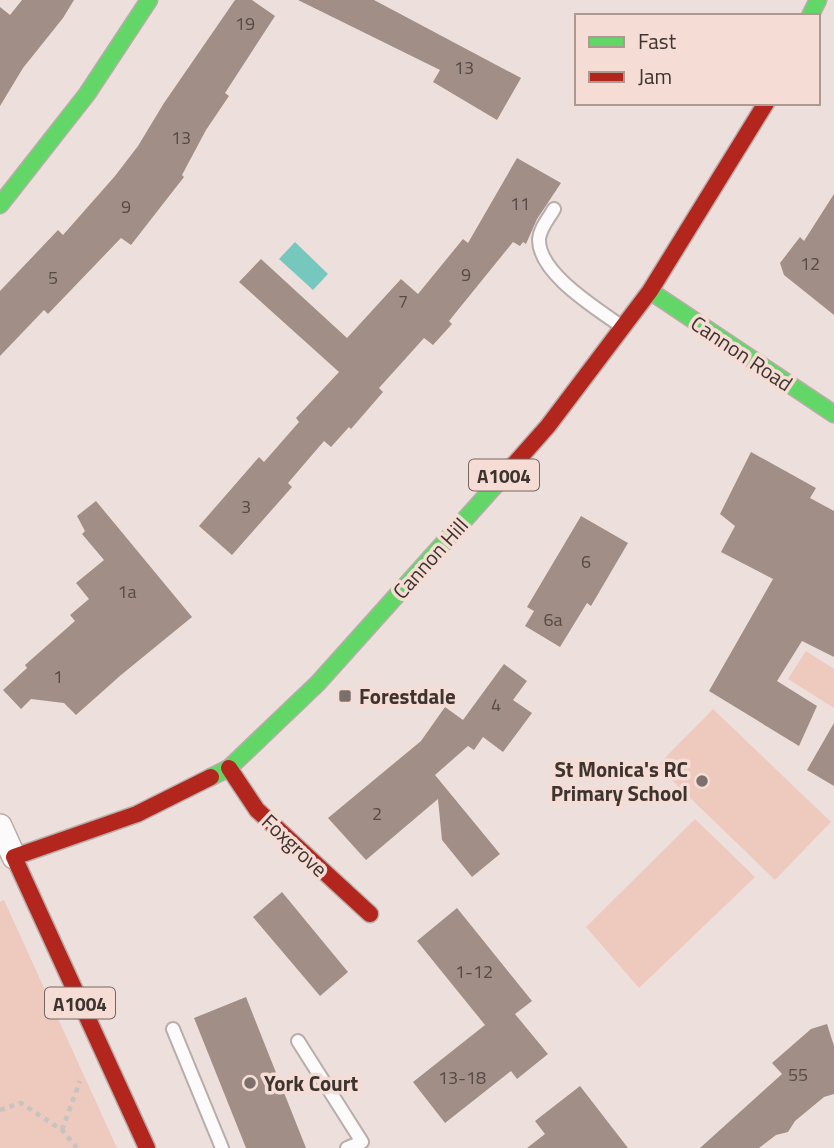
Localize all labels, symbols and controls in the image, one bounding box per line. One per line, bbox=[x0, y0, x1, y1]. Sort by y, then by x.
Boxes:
house number: 19 bbox=[235, 10, 255, 37]
legend bbox=[575, 14, 820, 105]
text: Fast bbox=[638, 25, 677, 57]
house number: 13 bbox=[454, 54, 474, 81]
text: Jam bbox=[638, 60, 672, 92]
house number: 13 bbox=[171, 124, 191, 151]
house number: 11 bbox=[510, 190, 530, 217]
house number: 9 bbox=[121, 193, 131, 220]
house number: 12 bbox=[800, 250, 820, 277]
house number: 9 bbox=[461, 261, 471, 288]
house number: 5 bbox=[48, 264, 58, 291]
house number: 7 bbox=[398, 288, 408, 315]
street label: Cannon Road bbox=[685, 307, 799, 399]
road number: A1004 bbox=[469, 460, 539, 490]
house number: 3 bbox=[241, 493, 251, 520]
street label: Cannon Hill bbox=[385, 510, 475, 606]
house number: 6 bbox=[581, 548, 591, 575]
house number: 1a bbox=[117, 578, 137, 605]
house number: 6a bbox=[543, 606, 563, 633]
house number: 1 bbox=[53, 663, 63, 690]
place label: Forestdale bbox=[359, 680, 456, 712]
marker: Forestdale bbox=[337, 688, 353, 704]
house number: 4 bbox=[491, 691, 501, 718]
place label: St Monica's RC Primary School bbox=[551, 753, 688, 809]
marker: St Monica's RC Primary School bbox=[694, 773, 710, 789]
house number: 2 bbox=[372, 800, 382, 827]
street label: Foxgrove bbox=[255, 806, 335, 884]
house number: 1-12 bbox=[455, 958, 493, 985]
road number: A1004 bbox=[45, 987, 115, 1018]
house number: 55 bbox=[788, 1061, 808, 1088]
house number: 13-18 bbox=[438, 1064, 486, 1091]
place label: York Court bbox=[264, 1067, 358, 1099]
marker: York Court bbox=[242, 1075, 258, 1091]

